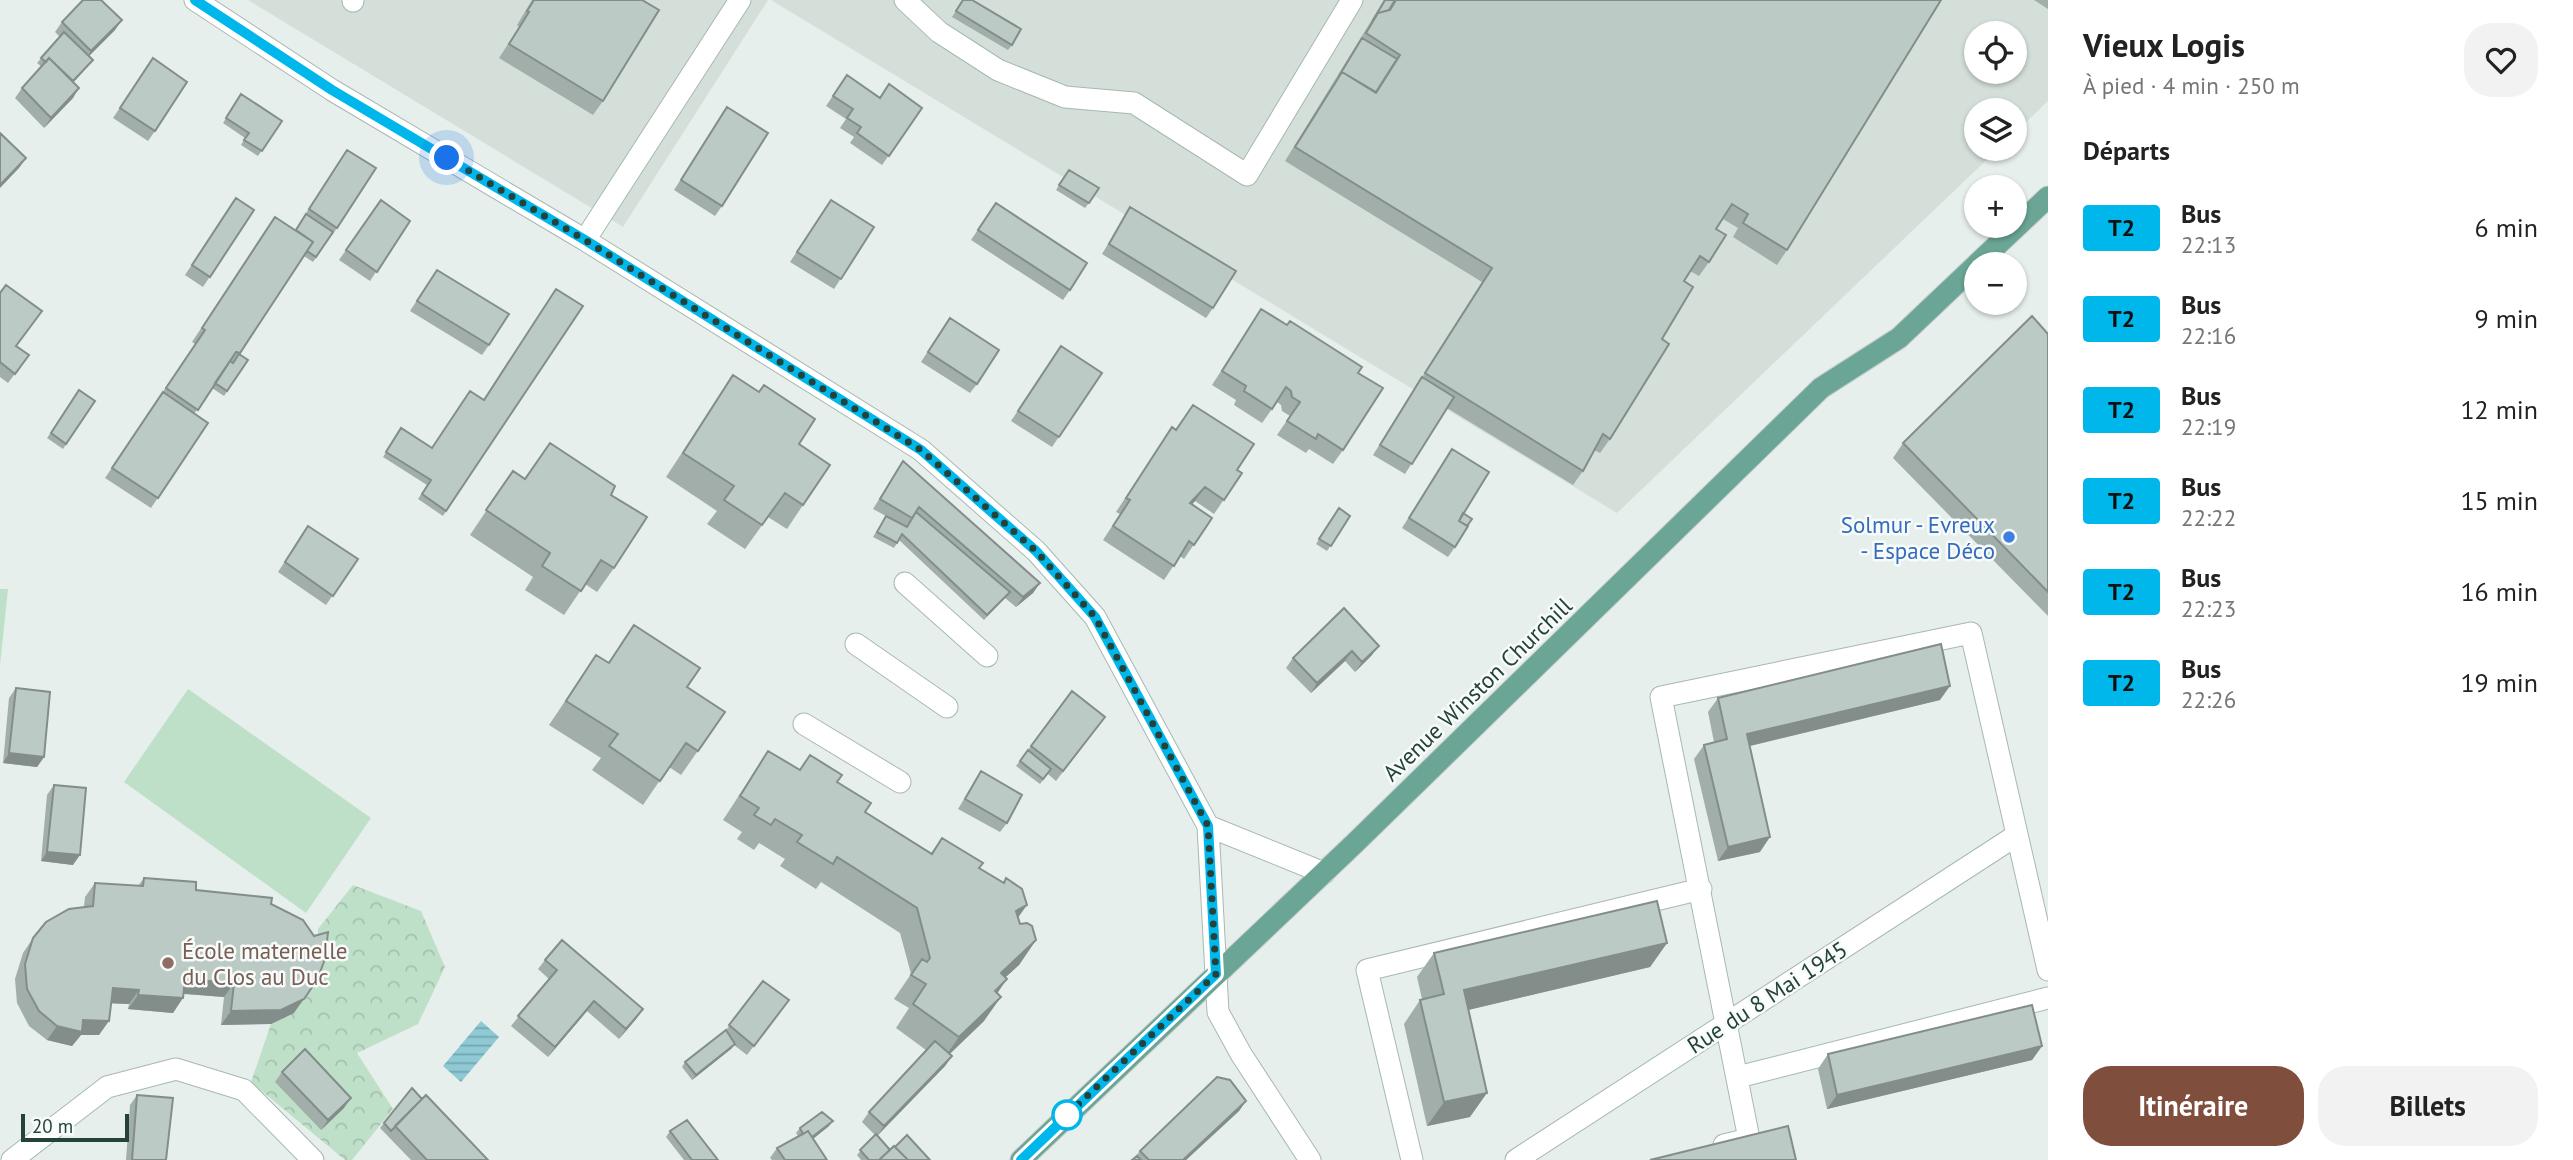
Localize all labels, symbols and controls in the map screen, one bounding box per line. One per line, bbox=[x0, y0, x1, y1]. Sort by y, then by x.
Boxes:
map controls bbox=[1964, 21, 2027, 315]
button: locate bbox=[1964, 21, 2027, 84]
text: Vieux Logis bbox=[2083, 23, 2245, 66]
button: heart bbox=[2464, 23, 2538, 97]
text: À pied · 4 min · 250 m bbox=[2083, 71, 2300, 100]
button: layers bbox=[1964, 98, 2027, 161]
text: Départs bbox=[2083, 134, 2170, 167]
your location bbox=[429, 140, 464, 175]
button: + bbox=[1964, 175, 2027, 238]
text: Bus bbox=[2181, 197, 2221, 230]
text: 6 min bbox=[2475, 211, 2538, 244]
text: T2 bbox=[2108, 212, 2135, 243]
text: 22:13 bbox=[2181, 230, 2236, 259]
button: − bbox=[1964, 252, 2027, 315]
text: Bus bbox=[2181, 288, 2221, 321]
text: 9 min bbox=[2475, 302, 2538, 335]
text: T2 bbox=[2108, 303, 2135, 334]
text: 22:16 bbox=[2181, 321, 2236, 350]
text: Bus bbox=[2181, 379, 2221, 412]
text: 12 min bbox=[2460, 393, 2538, 426]
text: T2 bbox=[2108, 394, 2135, 425]
text: 22:19 bbox=[2181, 412, 2236, 441]
text: Bus bbox=[2181, 470, 2221, 503]
text: 15 min bbox=[2460, 484, 2538, 517]
text: T2 bbox=[2108, 485, 2135, 516]
text: 22:22 bbox=[2181, 503, 2236, 532]
place label: Solmur - Evreux - Espace Déco bbox=[1841, 510, 1995, 565]
marker: Solmur - Evreux - Espace Déco bbox=[2001, 529, 2017, 545]
text: Bus bbox=[2181, 561, 2221, 594]
text: 16 min bbox=[2460, 575, 2538, 608]
text: T2 bbox=[2108, 576, 2135, 607]
street label: Avenue Winston Churchill bbox=[1376, 591, 1578, 787]
text: 22:23 bbox=[2181, 594, 2236, 623]
text: Bus bbox=[2181, 652, 2221, 685]
text: 19 min bbox=[2460, 666, 2538, 699]
text: T2 bbox=[2108, 667, 2135, 698]
text: 22:26 bbox=[2181, 685, 2236, 714]
street label: Rue du 8 Mai 1945 bbox=[1681, 934, 1853, 1060]
place label: École maternelle du Clos au Duc bbox=[182, 936, 348, 991]
marker: École maternelle du Clos au Duc bbox=[160, 955, 176, 971]
button: Itinéraire bbox=[2083, 1066, 2304, 1146]
button: Billets bbox=[2318, 1066, 2538, 1146]
unlabelled marker bbox=[1052, 1100, 1082, 1130]
scale bar bbox=[21, 1111, 130, 1143]
text: 20 m bbox=[32, 1114, 73, 1138]

